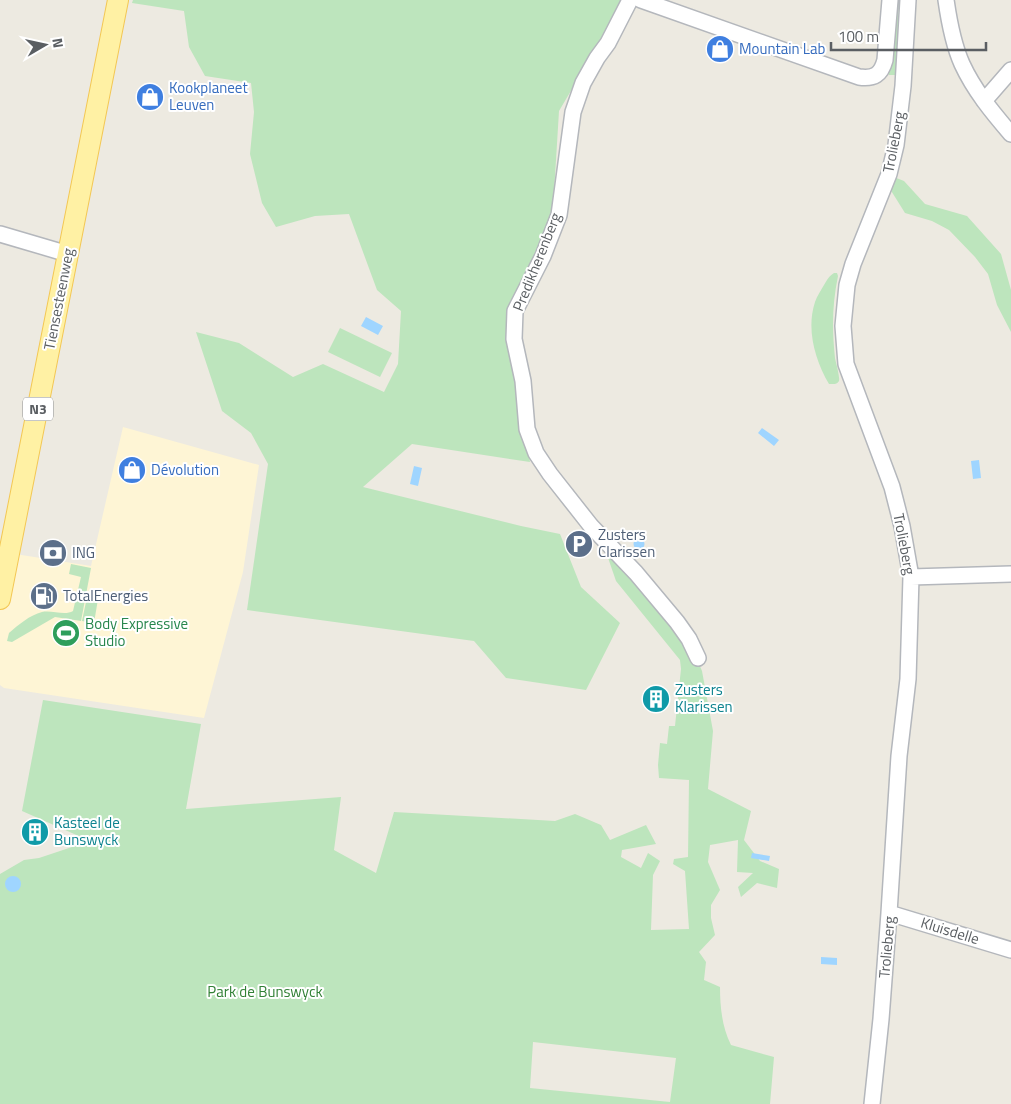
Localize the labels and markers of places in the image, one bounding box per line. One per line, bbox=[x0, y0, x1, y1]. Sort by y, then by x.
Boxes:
shop icon: Mountain Lab bbox=[705, 34, 735, 64]
place label: Mountain Lab bbox=[739, 37, 826, 60]
place label: Kookplaneet Leuven bbox=[169, 76, 248, 116]
shop icon: Kookplaneet Leuven bbox=[135, 82, 165, 112]
shop icon: Dévolution bbox=[117, 455, 147, 485]
place label: Dévolution bbox=[151, 458, 219, 481]
place label: Zusters Clarissen bbox=[598, 523, 655, 563]
parking icon: Zusters Clarissen bbox=[564, 529, 594, 559]
bank icon: ING bbox=[38, 538, 68, 568]
place label: ING bbox=[72, 541, 95, 564]
fuel station icon: TotalEnergies bbox=[29, 581, 59, 611]
place label: TotalEnergies bbox=[63, 584, 148, 607]
place label: Body Expressive Studio bbox=[85, 612, 188, 652]
sports icon: Body Expressive Studio bbox=[51, 618, 81, 648]
place label: Zusters Klarissen bbox=[675, 678, 733, 718]
building icon: Zusters Klarissen bbox=[641, 684, 671, 714]
place label: Kasteel de Bunswyck bbox=[54, 811, 120, 851]
building icon: Kasteel de Bunswyck bbox=[20, 817, 50, 847]

